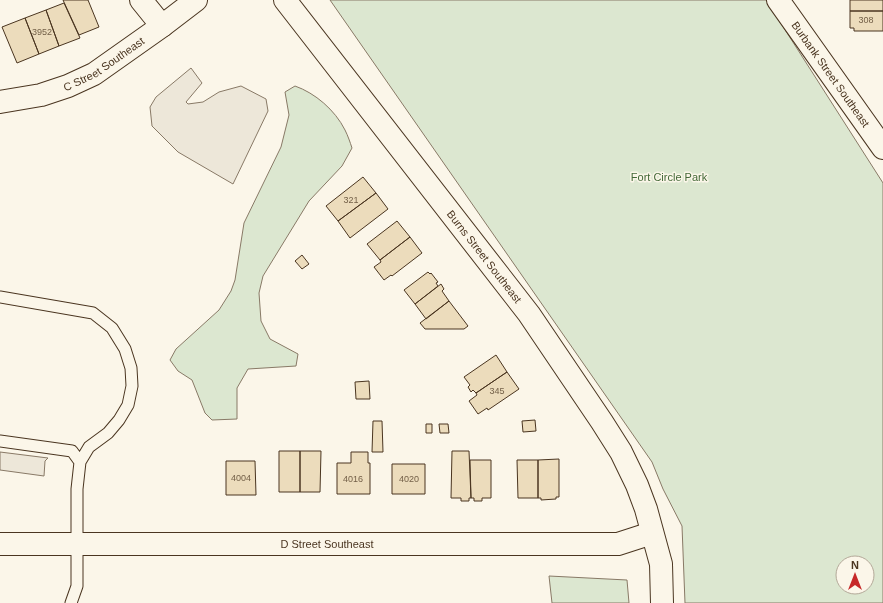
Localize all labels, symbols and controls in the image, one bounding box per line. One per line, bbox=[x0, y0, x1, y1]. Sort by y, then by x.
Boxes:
house number: 308 bbox=[858, 15, 874, 25]
street label: Burbank Street Southeast bbox=[789, 19, 872, 129]
house number: 3952 bbox=[32, 27, 52, 37]
street label: C Street Southeast bbox=[62, 35, 146, 93]
park label: Fort Circle Park bbox=[631, 171, 708, 183]
house number: 321 bbox=[343, 195, 359, 205]
street label: Burns Street Southeast bbox=[445, 208, 524, 305]
house number: 345 bbox=[489, 386, 505, 396]
house number: 4004 bbox=[231, 473, 251, 483]
house number: 4016 bbox=[343, 474, 363, 484]
house number: 4020 bbox=[399, 474, 419, 484]
street label: D Street Southeast bbox=[280, 538, 374, 550]
north arrow bbox=[835, 555, 875, 595]
text: N bbox=[851, 559, 859, 571]

